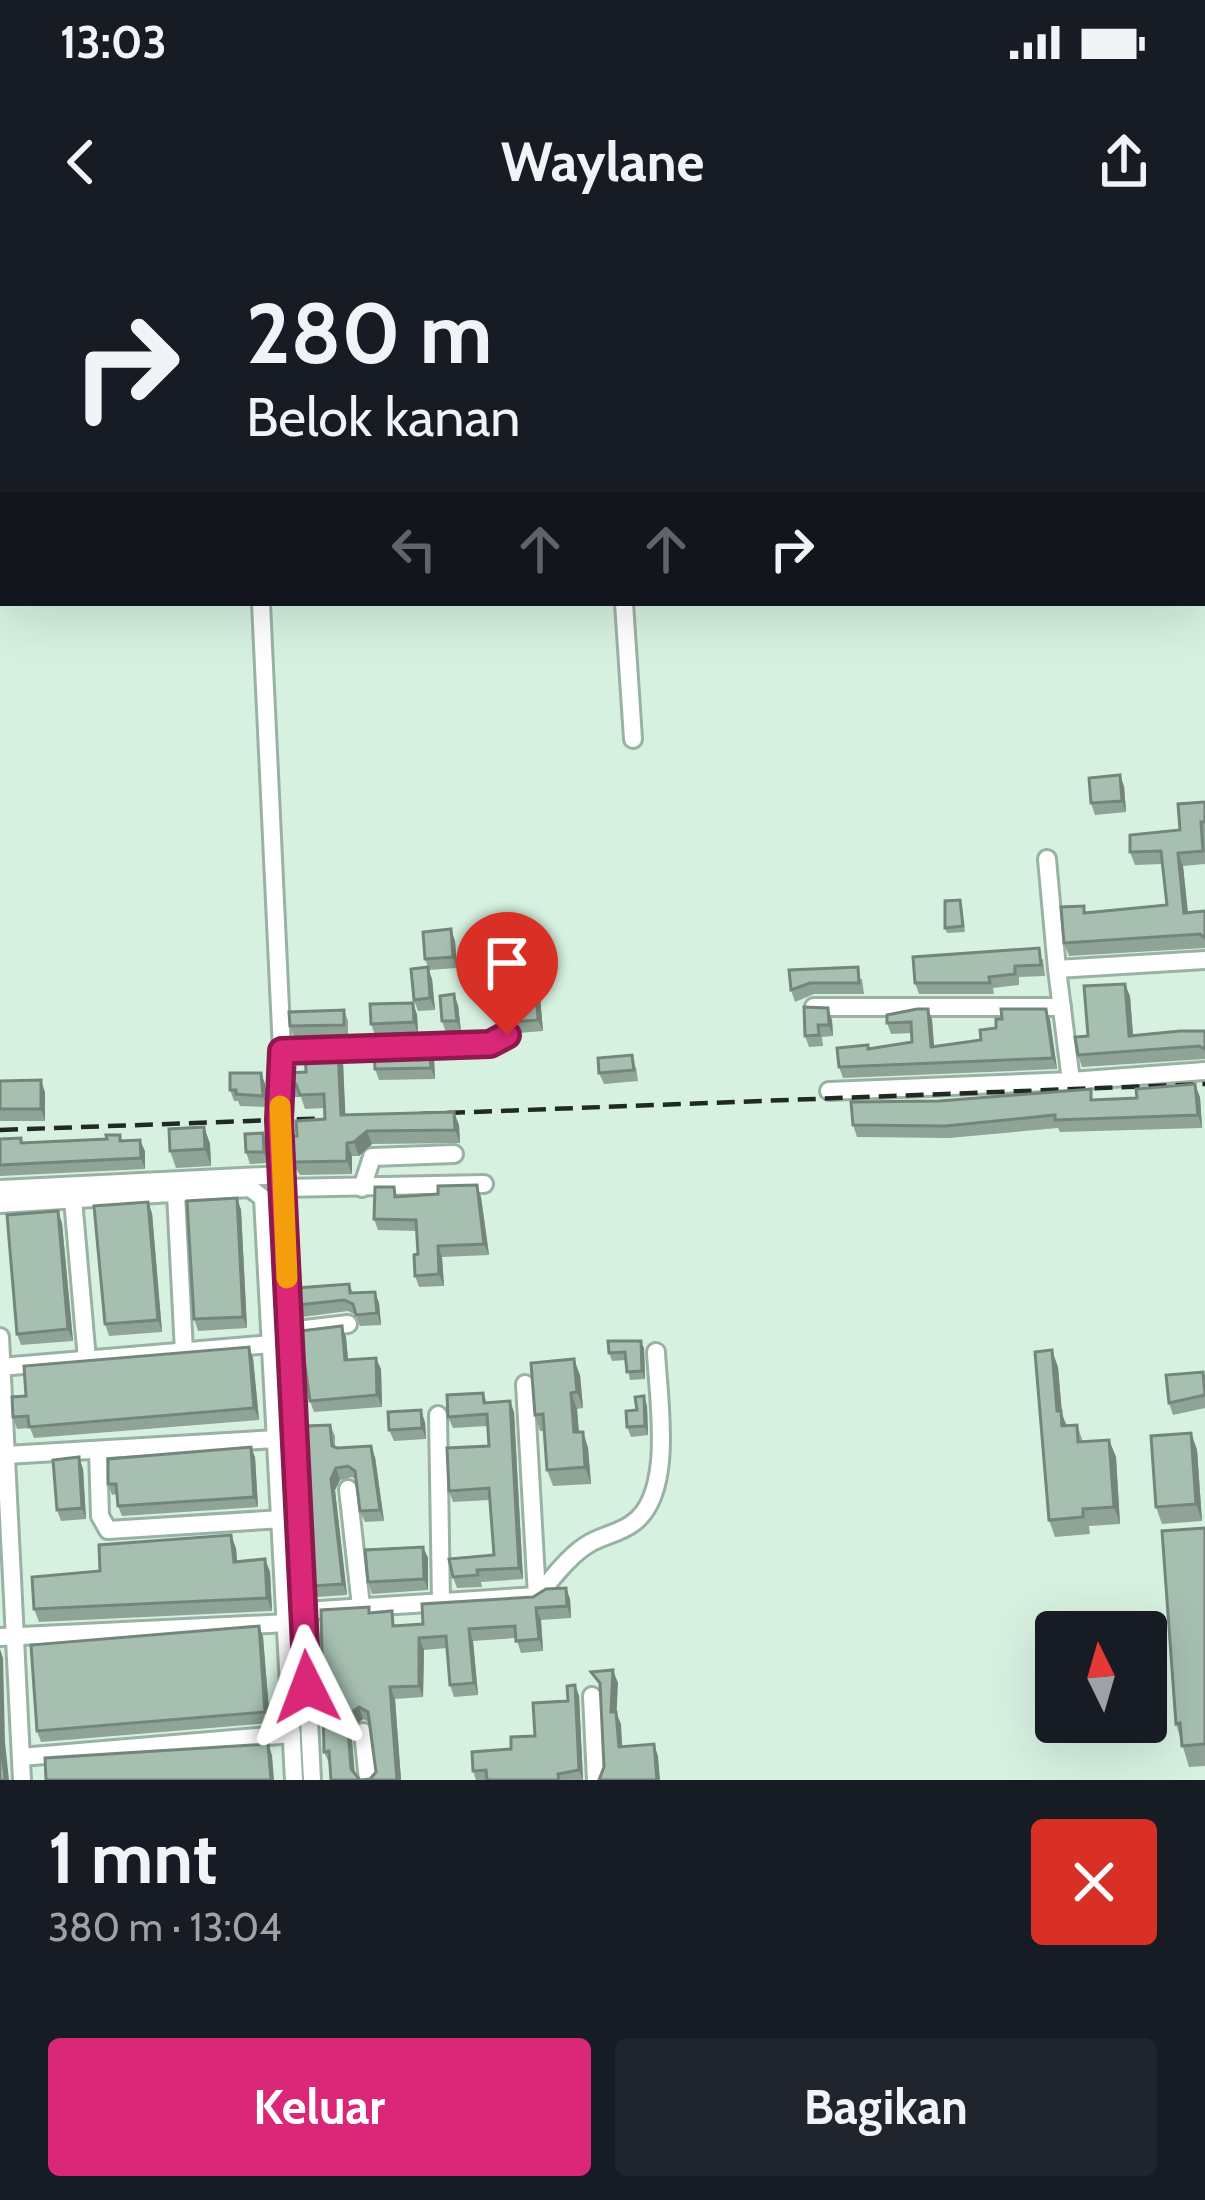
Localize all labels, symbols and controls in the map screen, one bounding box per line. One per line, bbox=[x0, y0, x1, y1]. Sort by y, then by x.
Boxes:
text: 13:03 bbox=[60, 15, 167, 69]
icon: back bbox=[48, 129, 114, 195]
text: Waylane bbox=[501, 129, 704, 195]
icon: share bbox=[1091, 129, 1157, 195]
text: 280 m bbox=[246, 282, 492, 384]
icon: right bbox=[48, 288, 204, 444]
text: Belok kanan bbox=[246, 384, 521, 450]
icon: left bbox=[381, 516, 447, 582]
icon: ahead bbox=[507, 516, 573, 582]
icon: ahead bbox=[633, 516, 699, 582]
icon: right bbox=[759, 516, 825, 582]
pin bbox=[456, 912, 558, 1035]
icon: arrive bbox=[474, 930, 540, 996]
north arrow bbox=[1035, 1611, 1167, 1743]
map controls bbox=[1035, 1611, 1167, 1743]
position arrow bbox=[244, 1624, 370, 1750]
text: 1 mnt bbox=[48, 1814, 217, 1901]
button: close bbox=[1031, 1819, 1157, 1945]
text: 380 m · 13:04 bbox=[48, 1903, 281, 1951]
button: Keluar bbox=[48, 2038, 591, 2176]
button: Bagikan bbox=[615, 2038, 1157, 2176]

